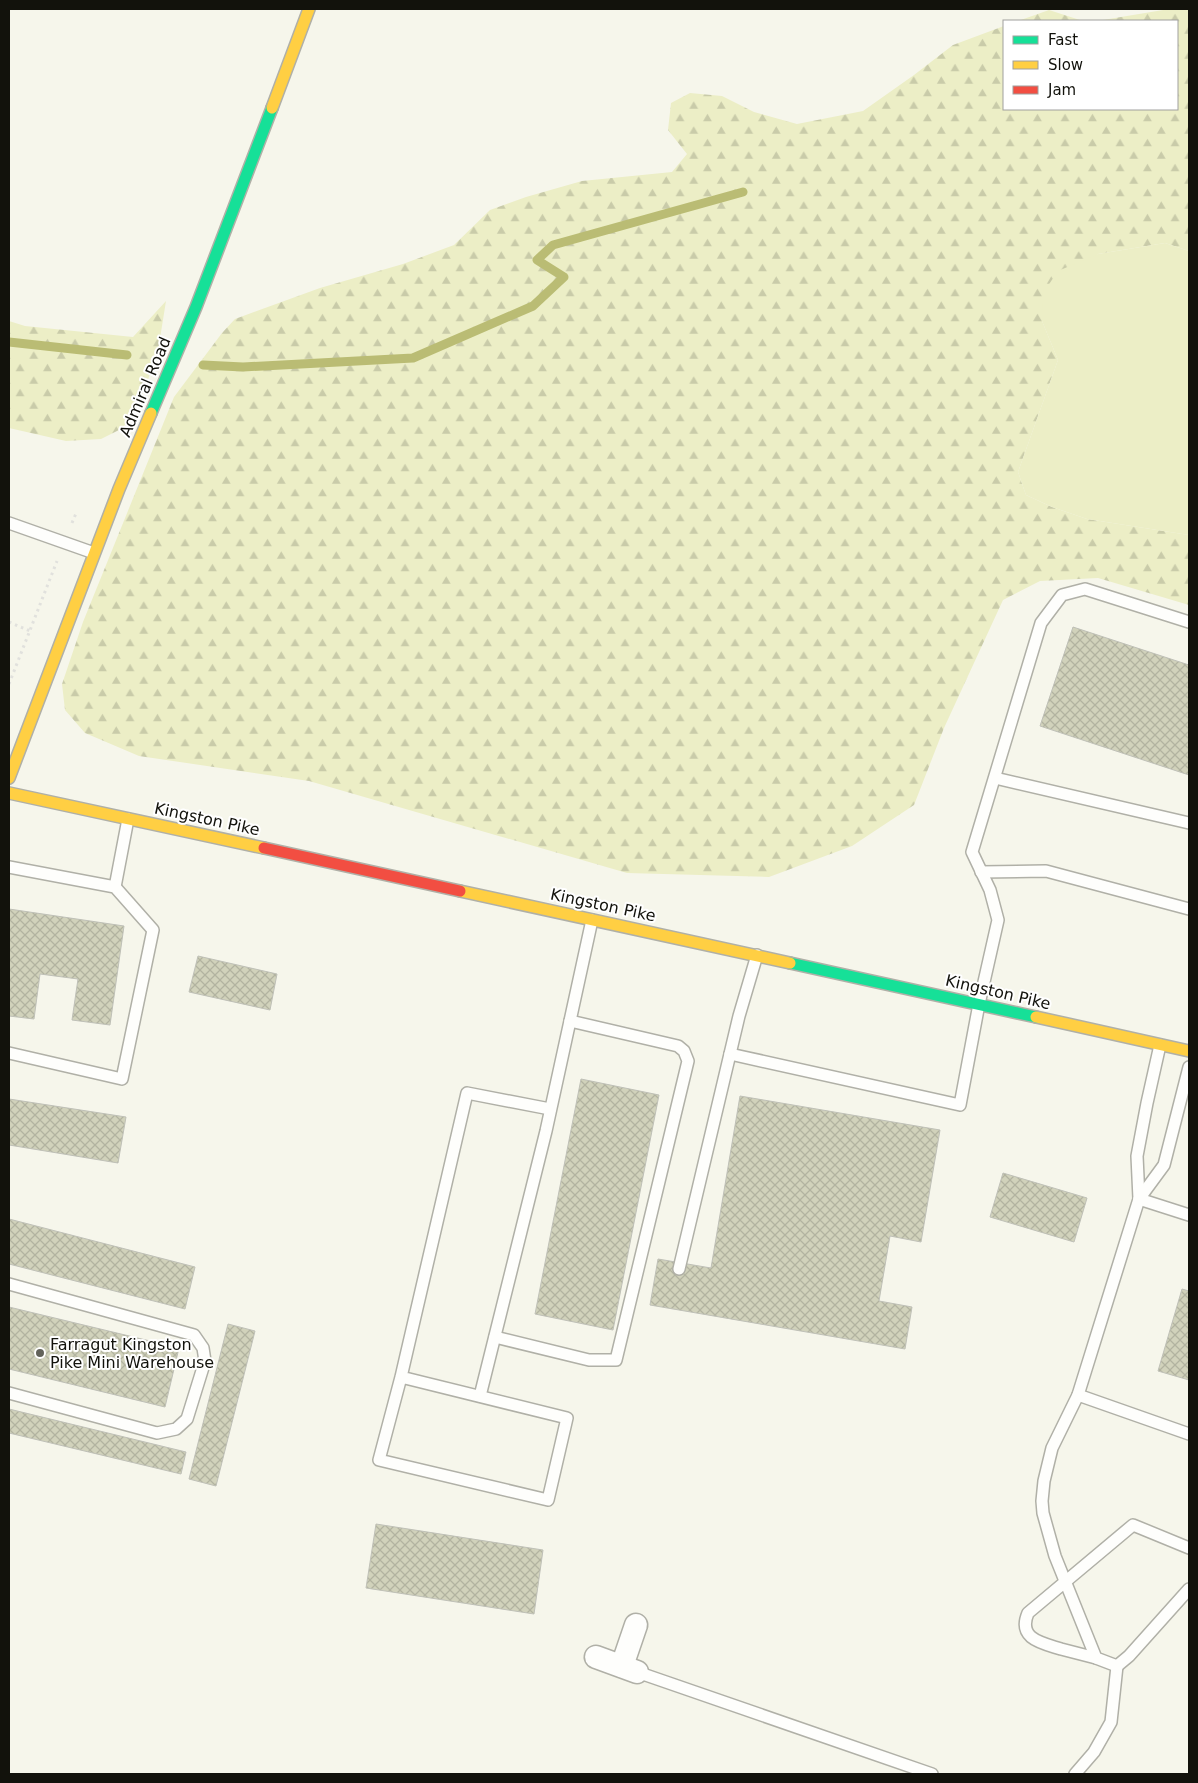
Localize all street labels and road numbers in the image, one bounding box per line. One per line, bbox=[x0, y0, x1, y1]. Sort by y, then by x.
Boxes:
street label: Admiral Road bbox=[115, 334, 175, 440]
street label: Kingston Pike bbox=[153, 799, 261, 839]
street label: Kingston Pike bbox=[549, 885, 657, 925]
street label: Kingston Pike bbox=[944, 971, 1052, 1013]

